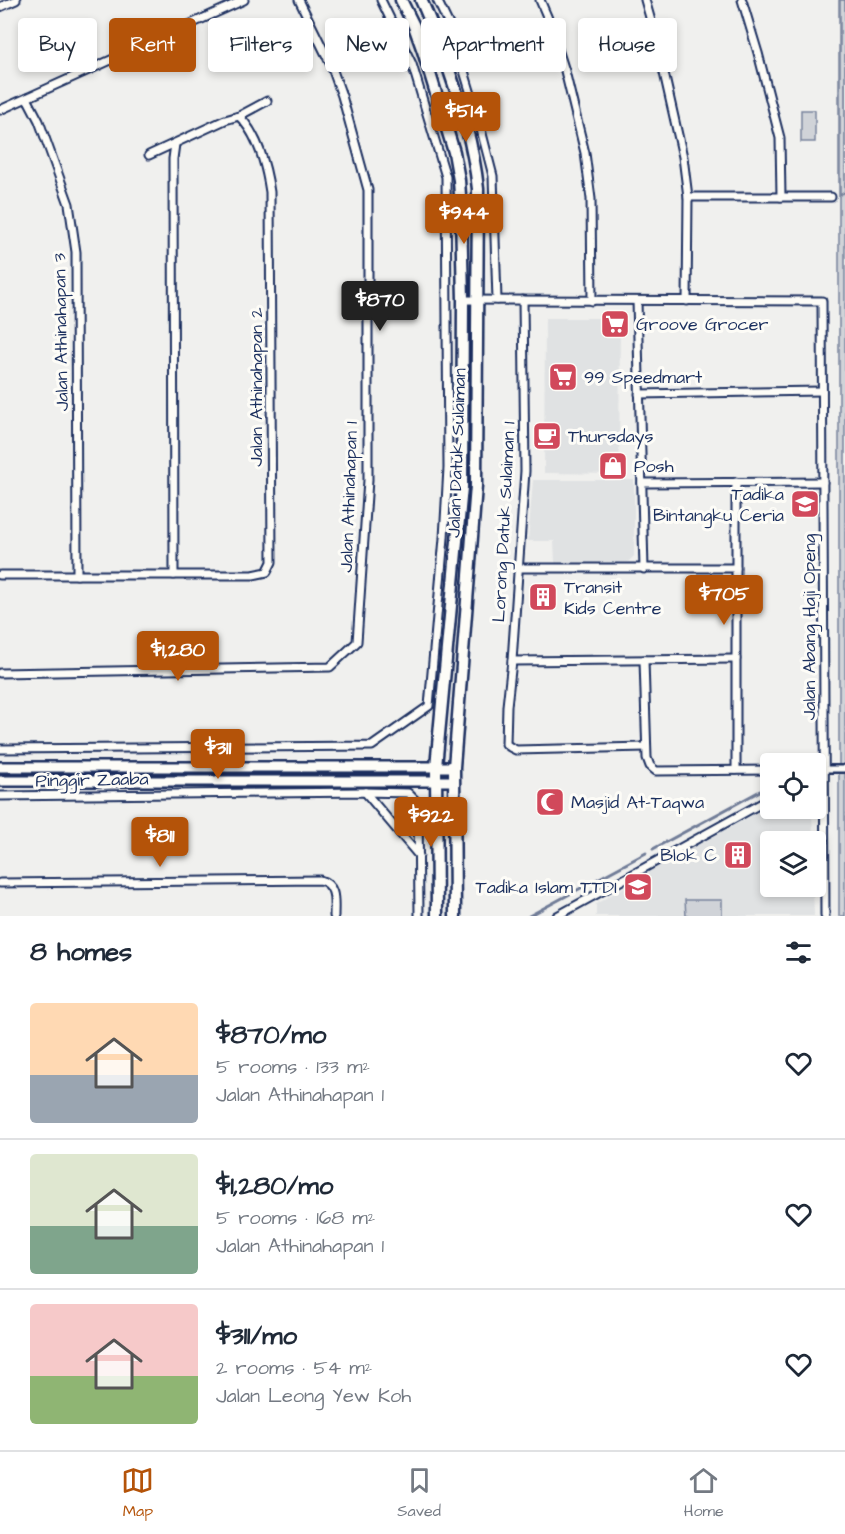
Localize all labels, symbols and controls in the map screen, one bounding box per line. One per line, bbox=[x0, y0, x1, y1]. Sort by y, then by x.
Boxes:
chip: Buy bbox=[18, 18, 97, 72]
chip: Rent bbox=[109, 18, 196, 72]
chip: Filters bbox=[208, 18, 313, 72]
chip: New bbox=[325, 18, 409, 72]
chip: Apartment bbox=[421, 18, 566, 72]
chip: House bbox=[578, 18, 677, 72]
pin: $514 bbox=[430, 92, 502, 143]
text: $514 bbox=[445, 97, 487, 125]
pin: $944 bbox=[428, 194, 500, 245]
text: $944 bbox=[439, 199, 489, 227]
street label: Jalan Athinahapan 3 bbox=[47, 253, 75, 411]
pin: $870 bbox=[344, 281, 416, 332]
text: $870 bbox=[355, 286, 405, 314]
street label: Jalan Athinahapan 2 bbox=[244, 307, 269, 467]
supermarket icon: Groove Grocer bbox=[599, 308, 631, 340]
place label: Groove Grocer bbox=[636, 312, 769, 337]
supermarket icon: 99 Speedmart bbox=[547, 361, 579, 393]
place label: 99 Speedmart bbox=[584, 365, 703, 390]
street label: Jalan Datuk Sulaiman bbox=[442, 368, 472, 538]
cafe icon: Thursdays bbox=[531, 420, 563, 452]
street label: Jalan Athinahapan 1 bbox=[334, 421, 364, 573]
street label: Lorong Datuk Sulaiman 1 bbox=[486, 421, 523, 623]
place label: Thursdays bbox=[568, 424, 654, 450]
shop icon: Posh bbox=[597, 450, 629, 482]
place label: Posh bbox=[634, 454, 674, 479]
place label: Tadika Bintangku Ceria bbox=[653, 482, 784, 529]
school or university icon: Tadika Bintangku Ceria bbox=[789, 488, 821, 520]
street label: Jalan Abang Haji Openg bbox=[797, 534, 823, 720]
place label: Transit Kids Centre bbox=[564, 575, 662, 621]
pin: $705 bbox=[688, 575, 760, 626]
text: $705 bbox=[699, 580, 749, 608]
building icon: Transit Kids Centre bbox=[527, 581, 559, 613]
pin: $1,280 bbox=[129, 631, 227, 682]
text: $1,280 bbox=[151, 636, 205, 664]
pin: $311 bbox=[182, 729, 254, 780]
text: $311 bbox=[205, 734, 231, 762]
map controls bbox=[760, 753, 826, 897]
button: locate bbox=[760, 753, 826, 819]
street label: Pinggir Zaaba bbox=[35, 767, 149, 794]
mosque icon: Masjid At-Taqwa bbox=[534, 786, 566, 818]
place label: Masjid At-Taqwa bbox=[571, 790, 704, 815]
pin: $922 bbox=[395, 797, 467, 848]
text: $922 bbox=[408, 802, 454, 830]
pin: $811 bbox=[124, 817, 196, 868]
text: $811 bbox=[145, 822, 175, 850]
button: layers bbox=[760, 831, 826, 897]
building icon: Blok C bbox=[722, 839, 754, 871]
place label: Blok C bbox=[660, 843, 717, 868]
school or university icon: Tadika Islam TTDI bbox=[622, 871, 654, 903]
place label: Tadika Islam TTDI bbox=[475, 875, 617, 900]
text: 8 homes bbox=[30, 934, 132, 970]
icon: filters bbox=[782, 936, 815, 969]
text: $870/mo bbox=[216, 1017, 326, 1053]
icon: home bbox=[78, 1027, 150, 1099]
icon: heart bbox=[782, 1047, 815, 1080]
text: 5 rooms · 133 m² bbox=[216, 1053, 370, 1081]
text: Jalan Athinahapan 1 bbox=[216, 1081, 384, 1109]
text: $1,280/mo bbox=[216, 1168, 333, 1204]
icon: home bbox=[78, 1178, 150, 1250]
icon: heart bbox=[782, 1198, 815, 1231]
text: 5 rooms · 168 m² bbox=[216, 1204, 375, 1232]
text: Jalan Athinahapan 1 bbox=[216, 1232, 384, 1260]
text: $311/mo bbox=[216, 1318, 297, 1354]
icon: home bbox=[78, 1328, 150, 1400]
icon: heart bbox=[782, 1348, 815, 1381]
text: 2 rooms · 54 m² bbox=[216, 1354, 372, 1382]
text: Jalan Leong Yew Koh bbox=[216, 1382, 411, 1410]
tab: Map bbox=[121, 1464, 154, 1522]
tab: Saved bbox=[397, 1464, 441, 1522]
tab: Home bbox=[684, 1464, 724, 1522]

